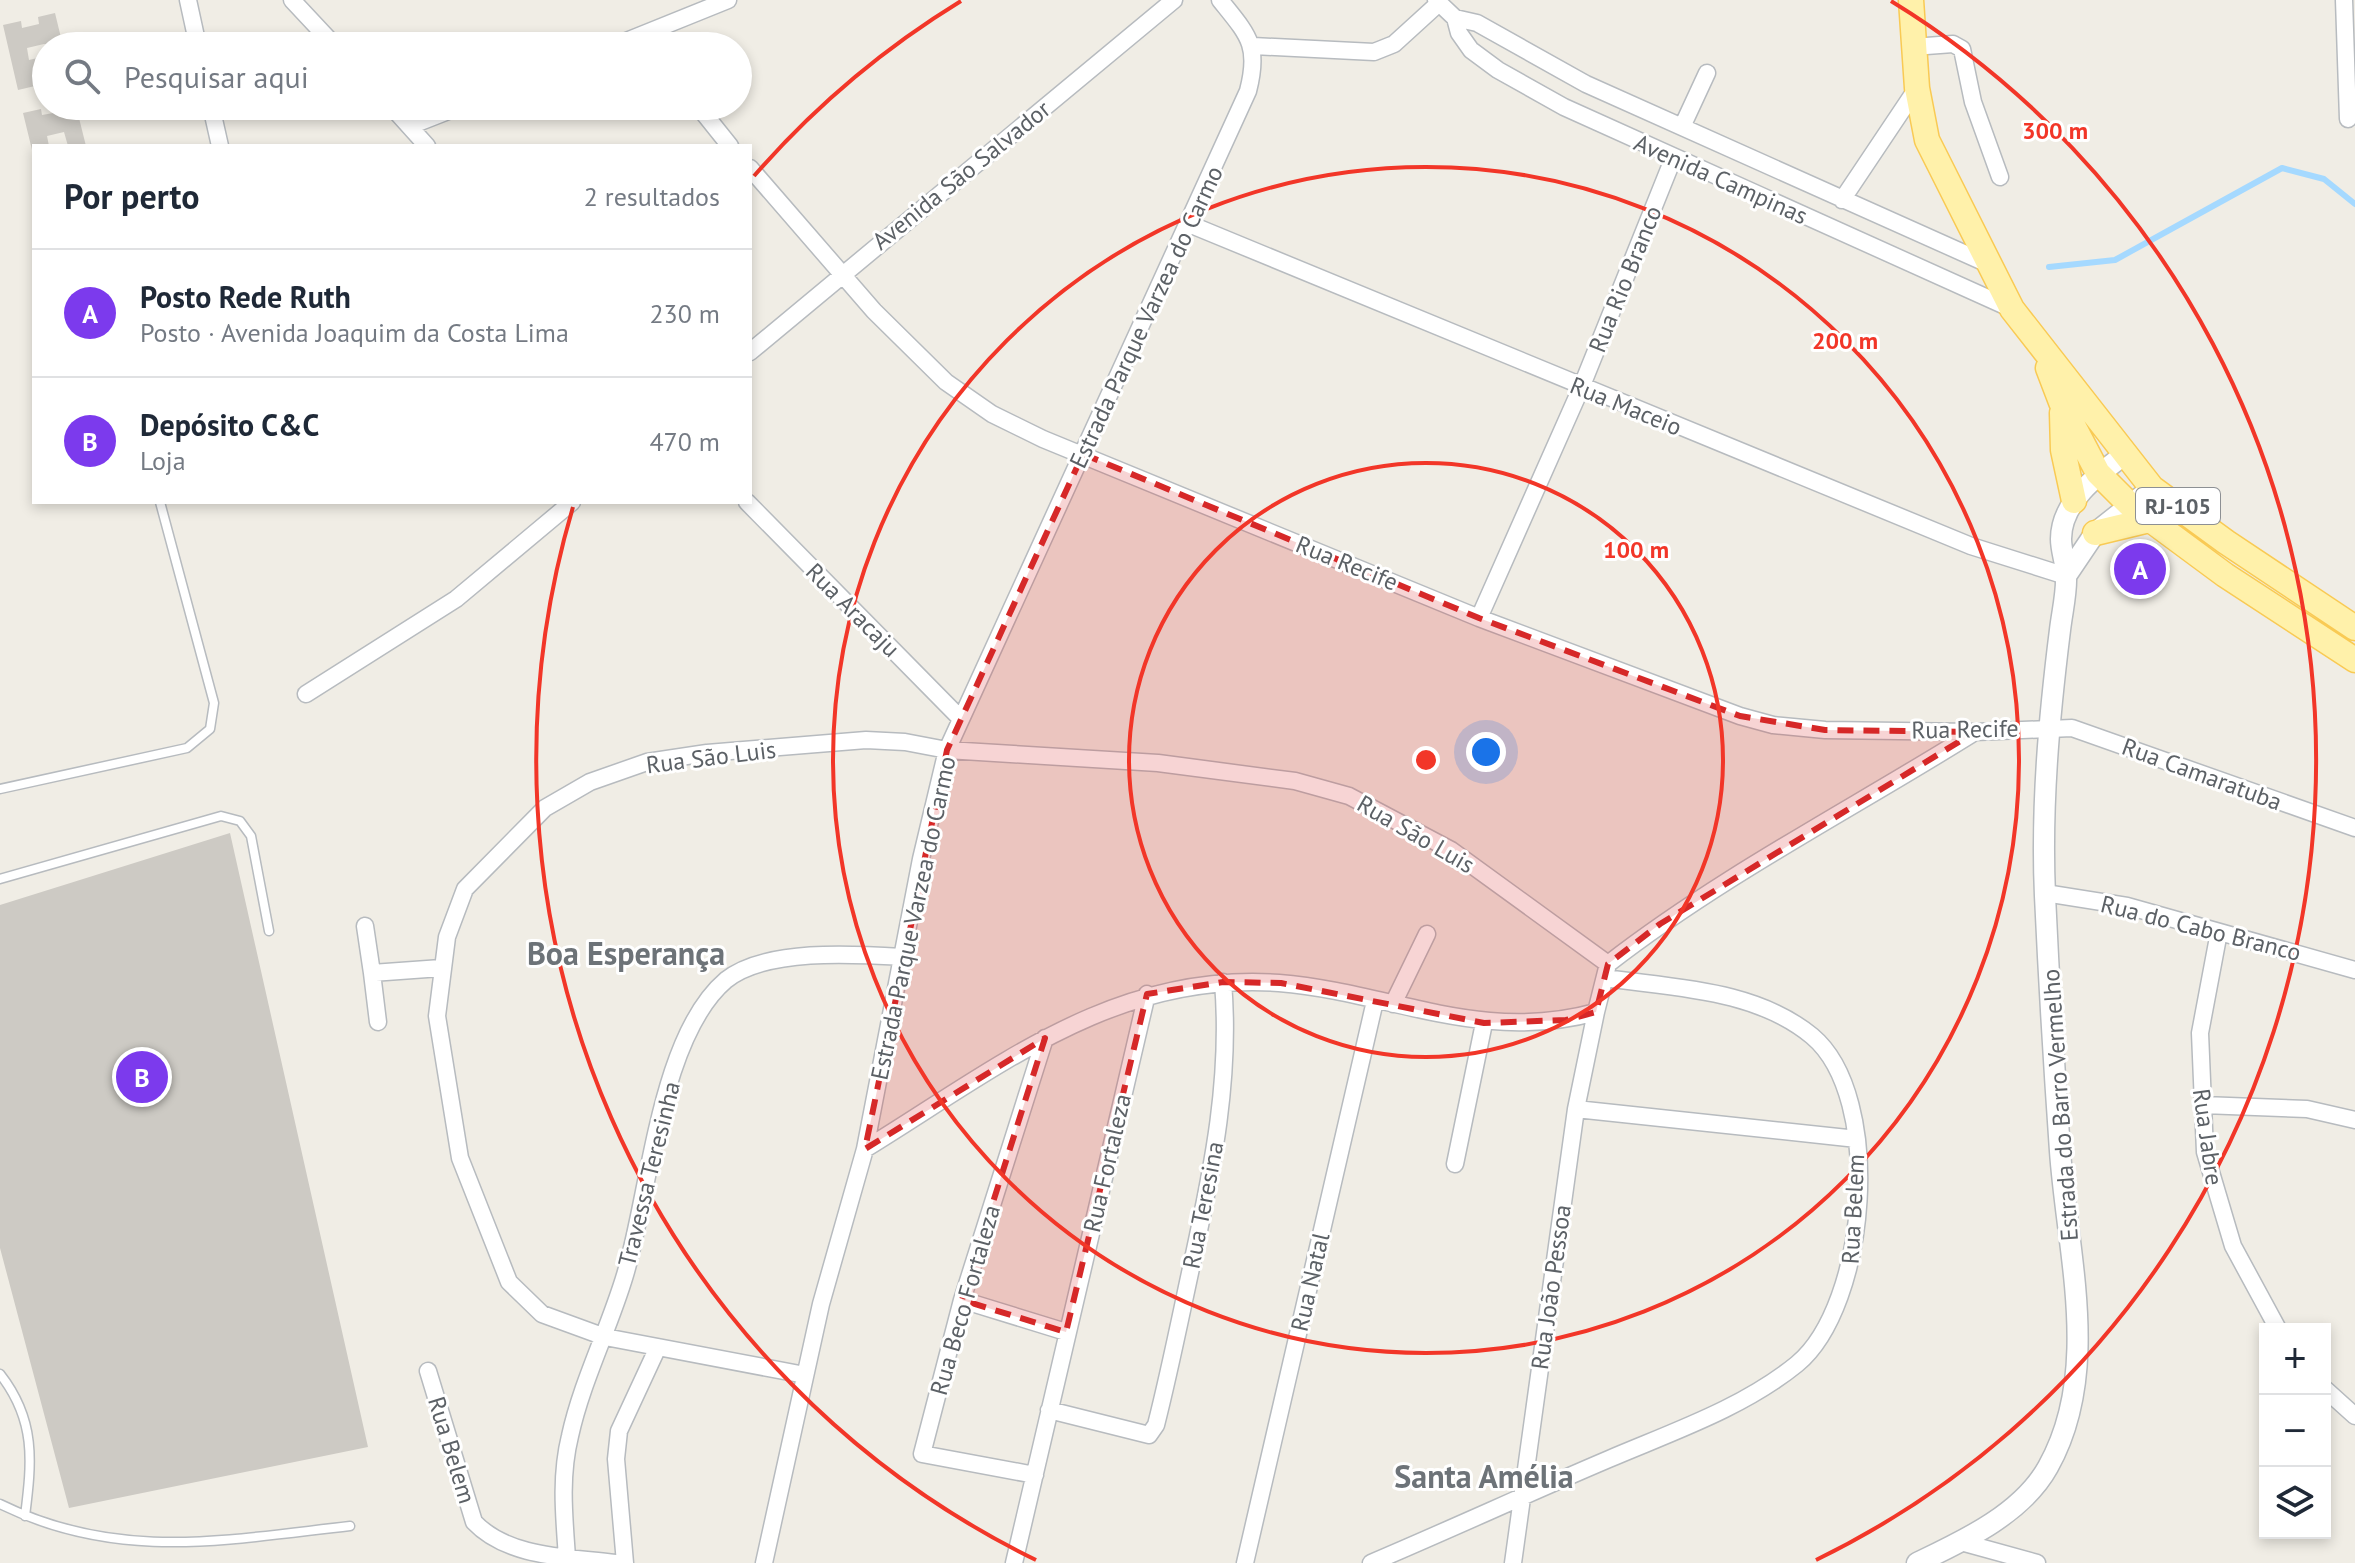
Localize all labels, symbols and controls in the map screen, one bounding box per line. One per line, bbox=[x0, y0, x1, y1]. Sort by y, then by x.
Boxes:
search box bbox=[32, 32, 752, 120]
icon: search bbox=[60, 54, 104, 98]
text: Pesquisar aqui bbox=[124, 57, 309, 96]
street label: Avenida São Salvador bbox=[866, 94, 1056, 256]
text: 300 m bbox=[2022, 115, 2088, 146]
street label: Avenida Campinas bbox=[1629, 127, 1813, 231]
street label: Estrada Parque Varzea do Carmo bbox=[1062, 161, 1230, 473]
text: Por perto bbox=[64, 174, 200, 218]
text: 2 resultados bbox=[584, 180, 720, 213]
street label: Rua Rio Branco bbox=[1581, 201, 1669, 357]
text: Posto Rede Ruth bbox=[140, 277, 351, 316]
text: A bbox=[82, 297, 98, 330]
text: 230 m bbox=[649, 297, 720, 330]
text: Posto · Avenida Joaquim da Costa Lima bbox=[140, 316, 569, 349]
text: 200 m bbox=[1812, 325, 1878, 356]
street label: Rua Maceio bbox=[1566, 370, 1686, 442]
text: Depósito C&C bbox=[140, 405, 319, 444]
text: B bbox=[82, 425, 98, 458]
text: 470 m bbox=[649, 425, 720, 458]
text: Loja bbox=[140, 444, 186, 477]
road number: RJ-105 bbox=[2136, 488, 2220, 524]
street label: Rua Recife bbox=[1292, 529, 1402, 597]
text: 100 m bbox=[1603, 534, 1669, 565]
pin: A bbox=[2114, 539, 2166, 599]
street label: Rua Aracaju bbox=[799, 556, 907, 664]
street label: Rua Recife bbox=[1911, 713, 2019, 745]
street label: Rua Camaratuba bbox=[2118, 731, 2286, 817]
your location bbox=[1466, 732, 1506, 772]
street label: Rua São Luis bbox=[644, 734, 778, 780]
centre of rings bbox=[1412, 746, 1440, 774]
street label: Estrada Parque Varzea do Carmo bbox=[864, 753, 962, 1083]
street label: Rua São Luis bbox=[1352, 788, 1480, 880]
street label: Rua do Cabo Branco bbox=[2098, 888, 2304, 968]
district label: Boa Esperança bbox=[527, 932, 725, 974]
street label: Estrada do Barro Vermelho bbox=[2035, 968, 2085, 1242]
pin: B bbox=[116, 1047, 168, 1107]
street label: Travessa Teresinha bbox=[611, 1078, 687, 1270]
street label: Rua Jabre bbox=[2186, 1087, 2230, 1187]
street label: Rua Fortaleza bbox=[1076, 1091, 1138, 1235]
street label: Rua Teresina bbox=[1175, 1139, 1231, 1271]
street label: Rua Belem bbox=[1835, 1153, 1871, 1265]
street label: Rua Beco Fortaleza bbox=[923, 1201, 1007, 1399]
street label: Rua João Pessoa bbox=[1524, 1203, 1578, 1371]
street label: Rua Natal bbox=[1284, 1230, 1336, 1334]
map controls bbox=[2259, 1323, 2331, 1539]
button: + bbox=[2259, 1323, 2331, 1395]
street label: Rua Belem bbox=[421, 1393, 483, 1507]
button: − bbox=[2259, 1395, 2331, 1467]
district label: Santa Amélia bbox=[1394, 1455, 1574, 1497]
button: layers bbox=[2259, 1467, 2331, 1539]

